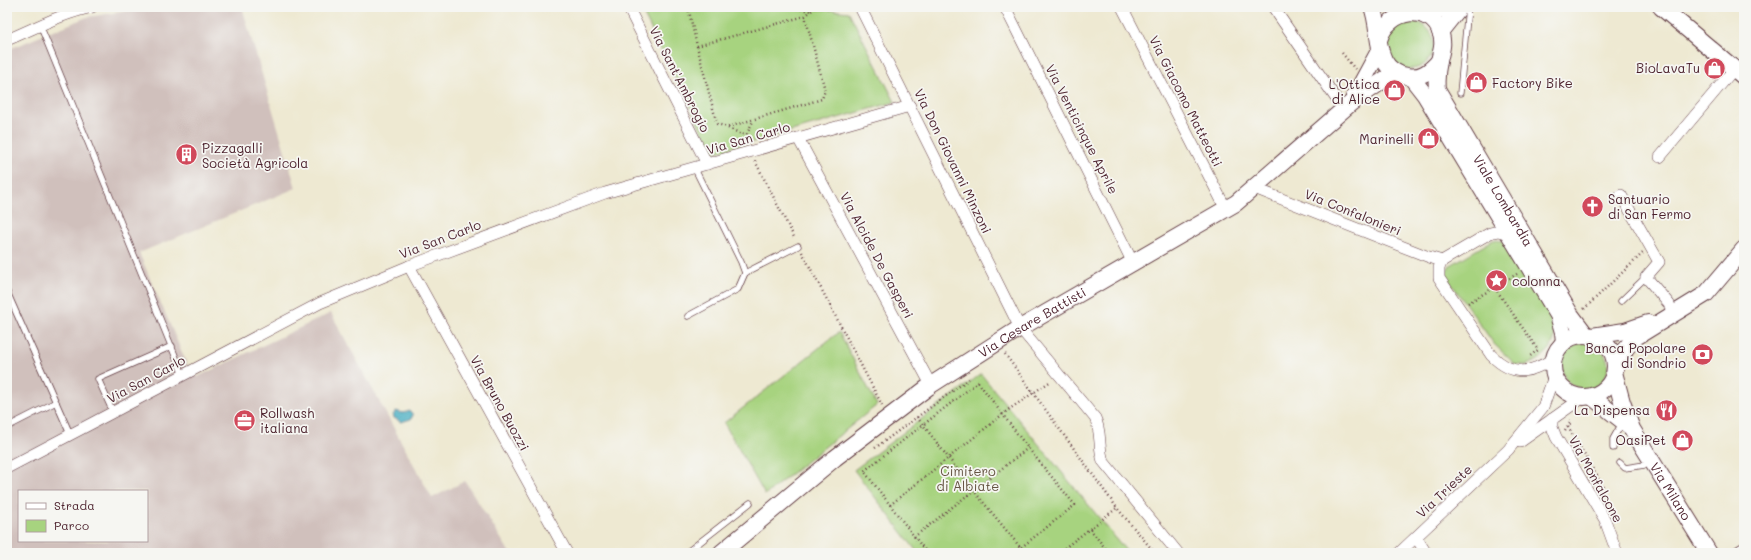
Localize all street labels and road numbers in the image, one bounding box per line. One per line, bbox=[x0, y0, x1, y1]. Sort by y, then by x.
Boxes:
street label: Via Sant'Ambrogio bbox=[646, 23, 715, 135]
street label: Via Giacomo Matteotti bbox=[1146, 32, 1227, 169]
street label: Via Venticinque Aprile bbox=[1042, 61, 1123, 196]
street label: Via Don Giovanni Minzoni bbox=[911, 86, 996, 236]
street label: Via San Carlo bbox=[704, 117, 792, 158]
street label: Viale Lombardia bbox=[1470, 151, 1537, 249]
street label: Via Confalonieri bbox=[1302, 184, 1404, 239]
street label: Via Alcide De Gasperi bbox=[837, 189, 918, 321]
street label: Via San Carlo bbox=[397, 215, 483, 262]
street label: Via Cesare Battisti bbox=[975, 283, 1089, 361]
street label: Via San Carlo bbox=[104, 351, 188, 406]
street label: Via Bruno Buozzi bbox=[467, 352, 534, 454]
street label: Via Monfalcone bbox=[1566, 432, 1627, 525]
street label: Via Milano bbox=[1647, 459, 1696, 523]
street label: Via Trieste bbox=[1412, 460, 1475, 521]

